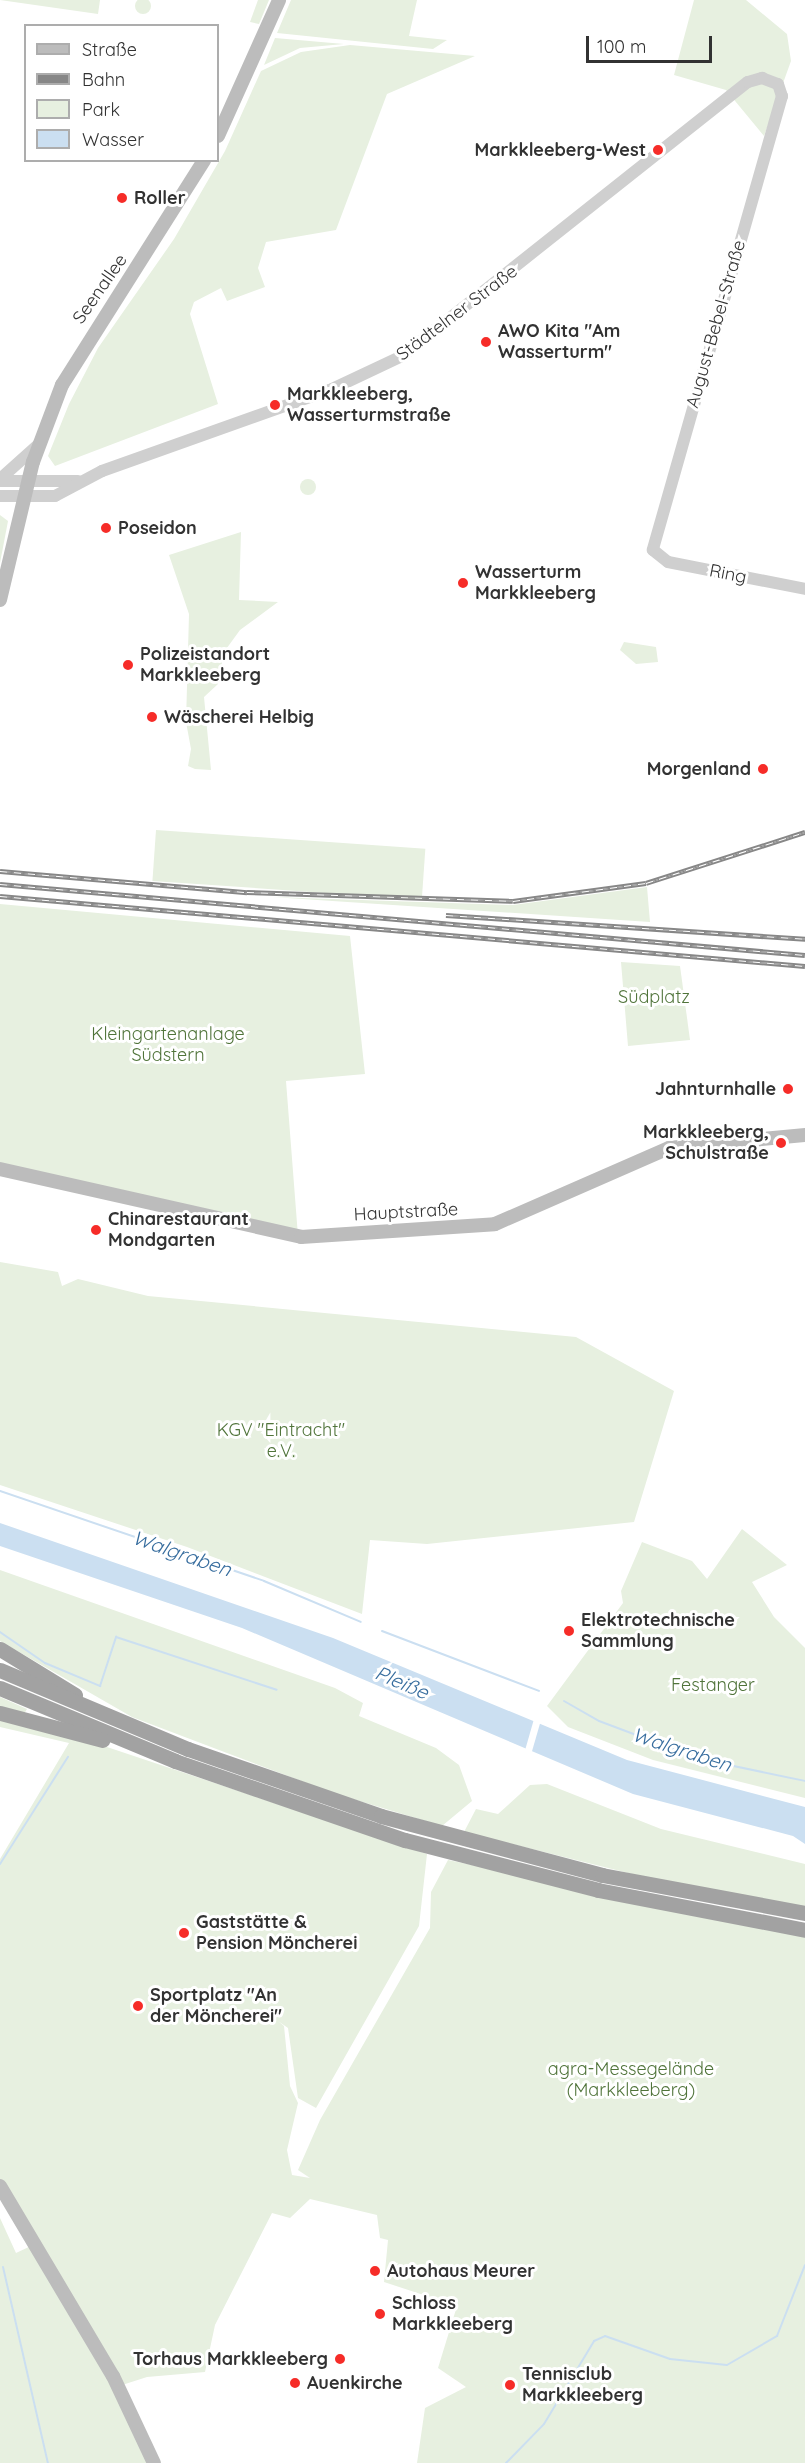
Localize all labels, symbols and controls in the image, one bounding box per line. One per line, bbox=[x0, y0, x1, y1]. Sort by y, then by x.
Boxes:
legend bbox=[24, 24, 219, 162]
scale bar bbox=[589, 24, 715, 62]
text: 100 m bbox=[597, 35, 646, 58]
text: Straße bbox=[82, 38, 137, 61]
text: Bahn bbox=[82, 68, 125, 91]
text: Park bbox=[82, 98, 120, 121]
text: Wasser bbox=[82, 128, 144, 151]
place label: Markkleeberg-West bbox=[474, 139, 646, 161]
marker: Markkleeberg-West bbox=[651, 143, 665, 157]
place label: Roller bbox=[134, 187, 185, 209]
marker: Roller bbox=[115, 191, 129, 205]
street label: August-Bebel-Straße bbox=[682, 238, 750, 410]
street label: Seenallee bbox=[68, 250, 132, 328]
street label: Städtelner Straße bbox=[392, 261, 522, 365]
place label: AWO Kita "Am Wasserturm" bbox=[498, 321, 620, 364]
marker: AWO Kita "Am Wasserturm" bbox=[479, 335, 493, 349]
place label: Markkleeberg, Wasserturmstraße bbox=[287, 384, 451, 426]
marker: Markkleeberg, Wasserturmstraße bbox=[268, 398, 282, 412]
place label: Poseidon bbox=[118, 517, 197, 539]
marker: Poseidon bbox=[99, 521, 113, 535]
street label: Ring bbox=[708, 560, 748, 588]
place label: Wasserturm Markkleeberg bbox=[475, 562, 596, 604]
marker: Wasserturm Markkleeberg bbox=[456, 576, 470, 590]
place label: Polizeistandort Markkleeberg bbox=[140, 644, 270, 686]
marker: Polizeistandort Markkleeberg bbox=[121, 658, 135, 672]
place label: Wäscherei Helbig bbox=[164, 706, 314, 728]
marker: Wäscherei Helbig bbox=[145, 710, 159, 724]
place label: Morgenland bbox=[647, 758, 751, 780]
marker: Morgenland bbox=[756, 762, 770, 776]
park label: Südplatz bbox=[618, 986, 690, 1008]
park label: Kleingartenanlage Südstern bbox=[91, 1024, 245, 1066]
place label: Jahnturnhalle bbox=[655, 1078, 776, 1100]
marker: Jahnturnhalle bbox=[781, 1082, 795, 1096]
place label: Markkleeberg, Schulstraße bbox=[643, 1122, 769, 1164]
marker: Markkleeberg, Schulstraße bbox=[774, 1136, 788, 1150]
street label: Hauptstraße bbox=[353, 1198, 459, 1226]
place label: Chinarestaurant Mondgarten bbox=[108, 1209, 249, 1252]
marker: Chinarestaurant Mondgarten bbox=[89, 1223, 103, 1237]
park label: KGV "Eintracht" e.V. bbox=[217, 1420, 345, 1462]
water label: Walgraben bbox=[130, 1525, 234, 1581]
place label: Elektrotechnische Sammlung bbox=[581, 1610, 735, 1652]
marker: Elektrotechnische Sammlung bbox=[562, 1624, 576, 1638]
water label: Pleiße bbox=[372, 1660, 432, 1704]
park label: Festanger bbox=[671, 1674, 755, 1696]
water label: Walgraben bbox=[629, 1722, 735, 1776]
place label: Gaststätte & Pension Möncherei bbox=[196, 1912, 357, 1954]
marker: Gaststätte & Pension Möncherei bbox=[177, 1926, 191, 1940]
place label: Sportplatz "An der Möncherei" bbox=[150, 1985, 282, 2028]
marker: Sportplatz "An der Möncherei" bbox=[131, 1999, 145, 2013]
park label: agra-Messegelände (Markkleeberg) bbox=[548, 2059, 714, 2102]
place label: Autohaus Meurer bbox=[387, 2260, 535, 2282]
marker: Autohaus Meurer bbox=[368, 2264, 382, 2278]
place label: Schloss Markkleeberg bbox=[392, 2293, 513, 2336]
marker: Schloss Markkleeberg bbox=[373, 2307, 387, 2321]
place label: Torhaus Markkleeberg bbox=[133, 2348, 328, 2370]
marker: Torhaus Markkleeberg bbox=[333, 2352, 347, 2366]
place label: Tennisclub Markkleeberg bbox=[522, 2364, 643, 2406]
place label: Auenkirche bbox=[307, 2372, 403, 2394]
marker: Auenkirche bbox=[288, 2376, 302, 2390]
marker: Tennisclub Markkleeberg bbox=[503, 2378, 517, 2392]

